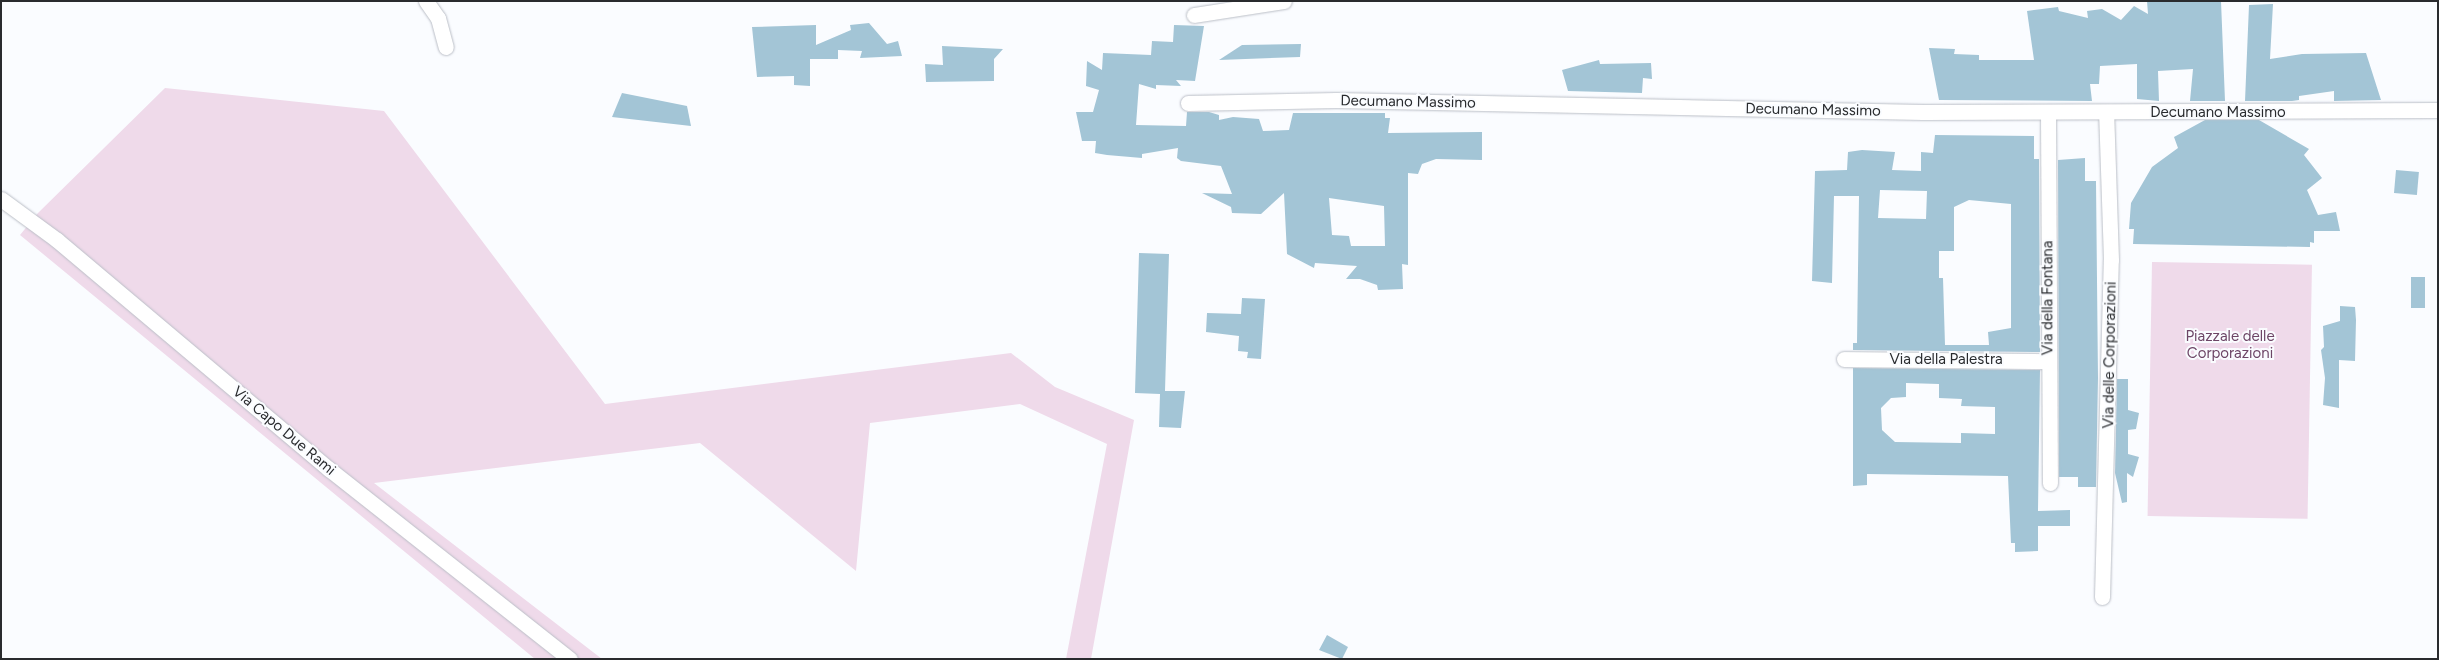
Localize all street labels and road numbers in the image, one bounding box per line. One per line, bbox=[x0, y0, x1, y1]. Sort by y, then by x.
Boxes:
street label: Decumano Massimo bbox=[1340, 92, 1476, 112]
street label: Decumano Massimo bbox=[1745, 100, 1881, 120]
street label: Decumano Massimo bbox=[2150, 104, 2286, 122]
street label: Via della Fontana bbox=[2039, 241, 2057, 355]
street label: Via delle Corporazioni bbox=[2100, 281, 2120, 429]
street label: Via della Palestra bbox=[1889, 351, 2003, 369]
street label: Via Capo Due Rami bbox=[229, 383, 339, 479]

